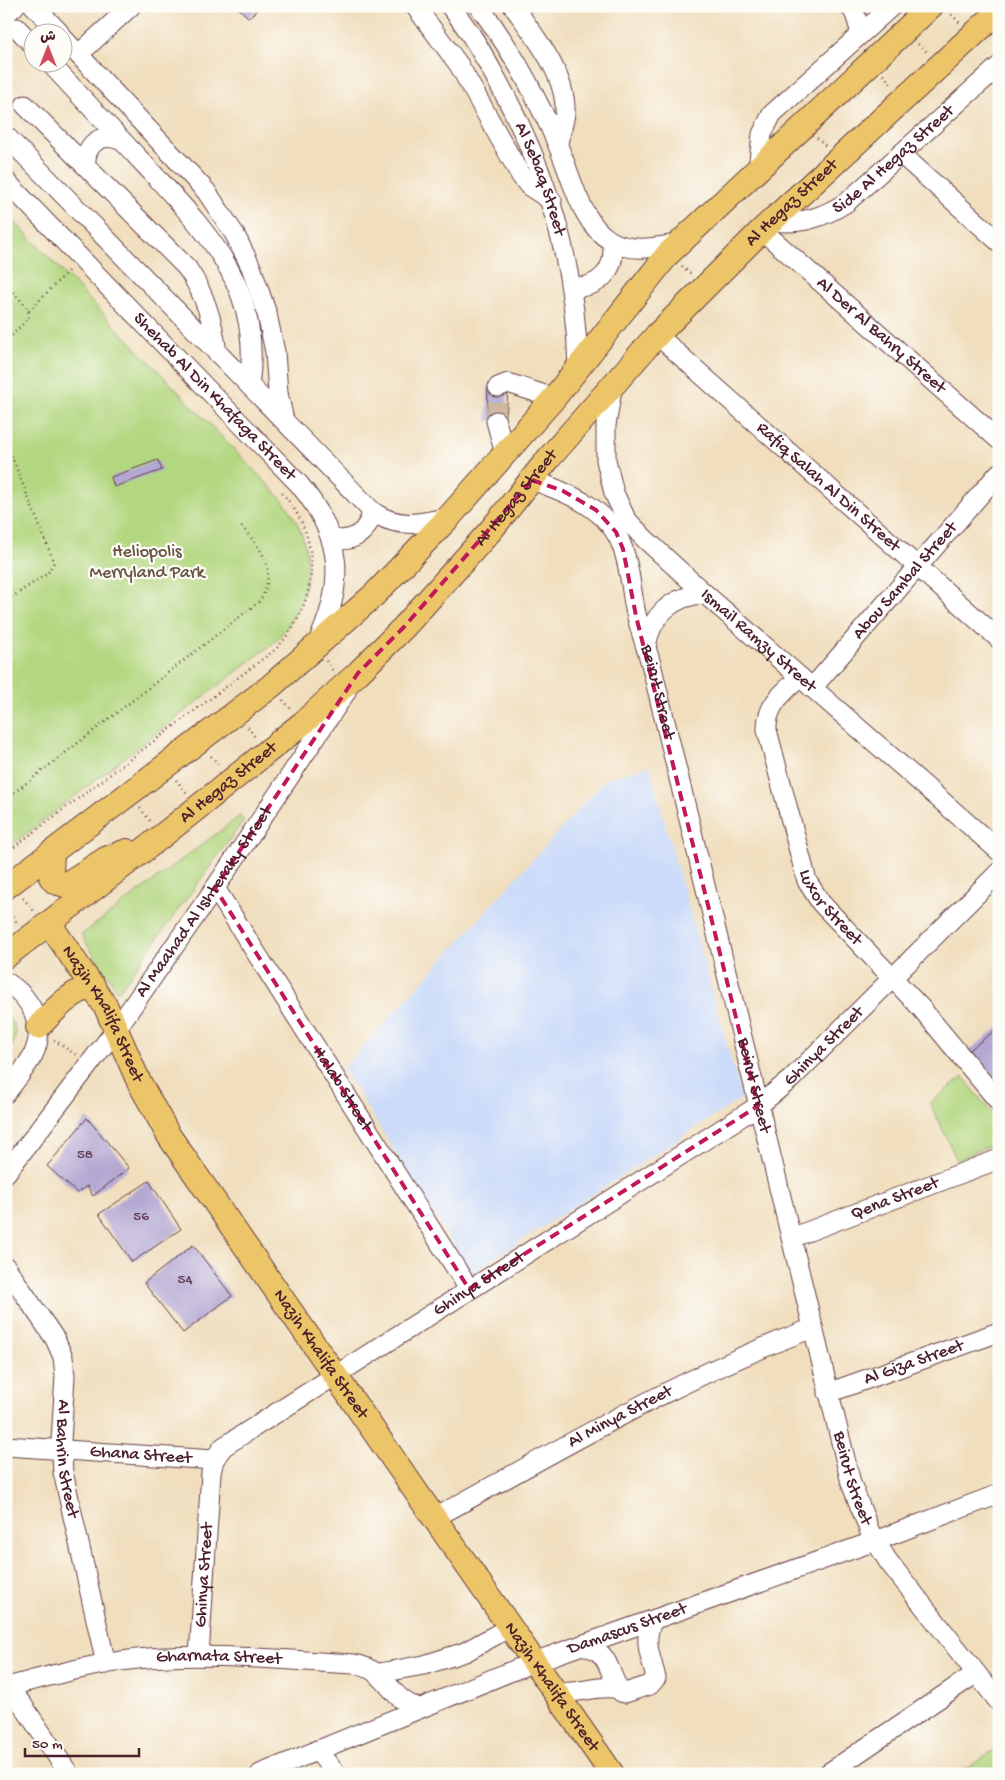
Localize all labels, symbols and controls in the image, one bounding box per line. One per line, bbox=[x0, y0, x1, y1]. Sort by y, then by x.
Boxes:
north arrow bbox=[22, 22, 72, 72]
text: ش bbox=[40, 29, 56, 46]
street label: Side Al Hegaz Street bbox=[829, 99, 960, 219]
street label: Al Sebaq Street bbox=[510, 119, 571, 239]
street label: Al Hegaz Street bbox=[741, 154, 844, 251]
street label: Al Der Al Bahry Street bbox=[812, 273, 951, 399]
street label: Shehab Al Din Khafaga Street bbox=[129, 308, 302, 486]
street label: Rafiq Salah Al Din Street bbox=[752, 418, 906, 558]
street label: Al Hegaz Street bbox=[471, 444, 563, 551]
street label: Abou Sambal Street bbox=[848, 516, 963, 644]
park label: Heliopolis Merryland Park bbox=[89, 542, 206, 584]
street label: Ismail Ramzy Street bbox=[696, 584, 822, 698]
street label: Beirut Street bbox=[635, 641, 680, 743]
street label: Al Hegaz Street bbox=[176, 736, 283, 828]
street label: Al Maahad Al Ishteraky Street bbox=[131, 801, 278, 1002]
street label: Luxor Street bbox=[794, 867, 868, 951]
street label: Nazih Khalifa Street bbox=[57, 942, 149, 1087]
street label: Ghinya Street bbox=[780, 1001, 870, 1091]
street label: Beirut Street bbox=[732, 1035, 776, 1137]
street label: Halab Street bbox=[308, 1043, 378, 1137]
house number: 58 bbox=[77, 1146, 93, 1164]
street label: Qena Street bbox=[848, 1172, 943, 1225]
house number: 56 bbox=[133, 1208, 149, 1226]
street label: Ghinya Street bbox=[429, 1246, 530, 1321]
house number: 54 bbox=[178, 1271, 193, 1289]
street label: Nazih Khalifa Street bbox=[268, 1286, 374, 1424]
street label: Al Giza Street bbox=[861, 1334, 968, 1390]
street label: Al Minya Street bbox=[564, 1380, 677, 1453]
street label: Al Bahrin Street bbox=[50, 1399, 84, 1521]
street label: Beirut Street bbox=[828, 1428, 877, 1529]
street label: Ghana Street bbox=[89, 1441, 194, 1469]
street label: Ghinya Street bbox=[190, 1521, 218, 1628]
street label: Damascus Street bbox=[564, 1598, 691, 1660]
street label: Nazih Khalifa Street bbox=[499, 1618, 605, 1757]
street label: Gharnata Street bbox=[155, 1646, 284, 1670]
scale bar bbox=[25, 1725, 139, 1757]
text: 50 m bbox=[32, 1736, 63, 1754]

